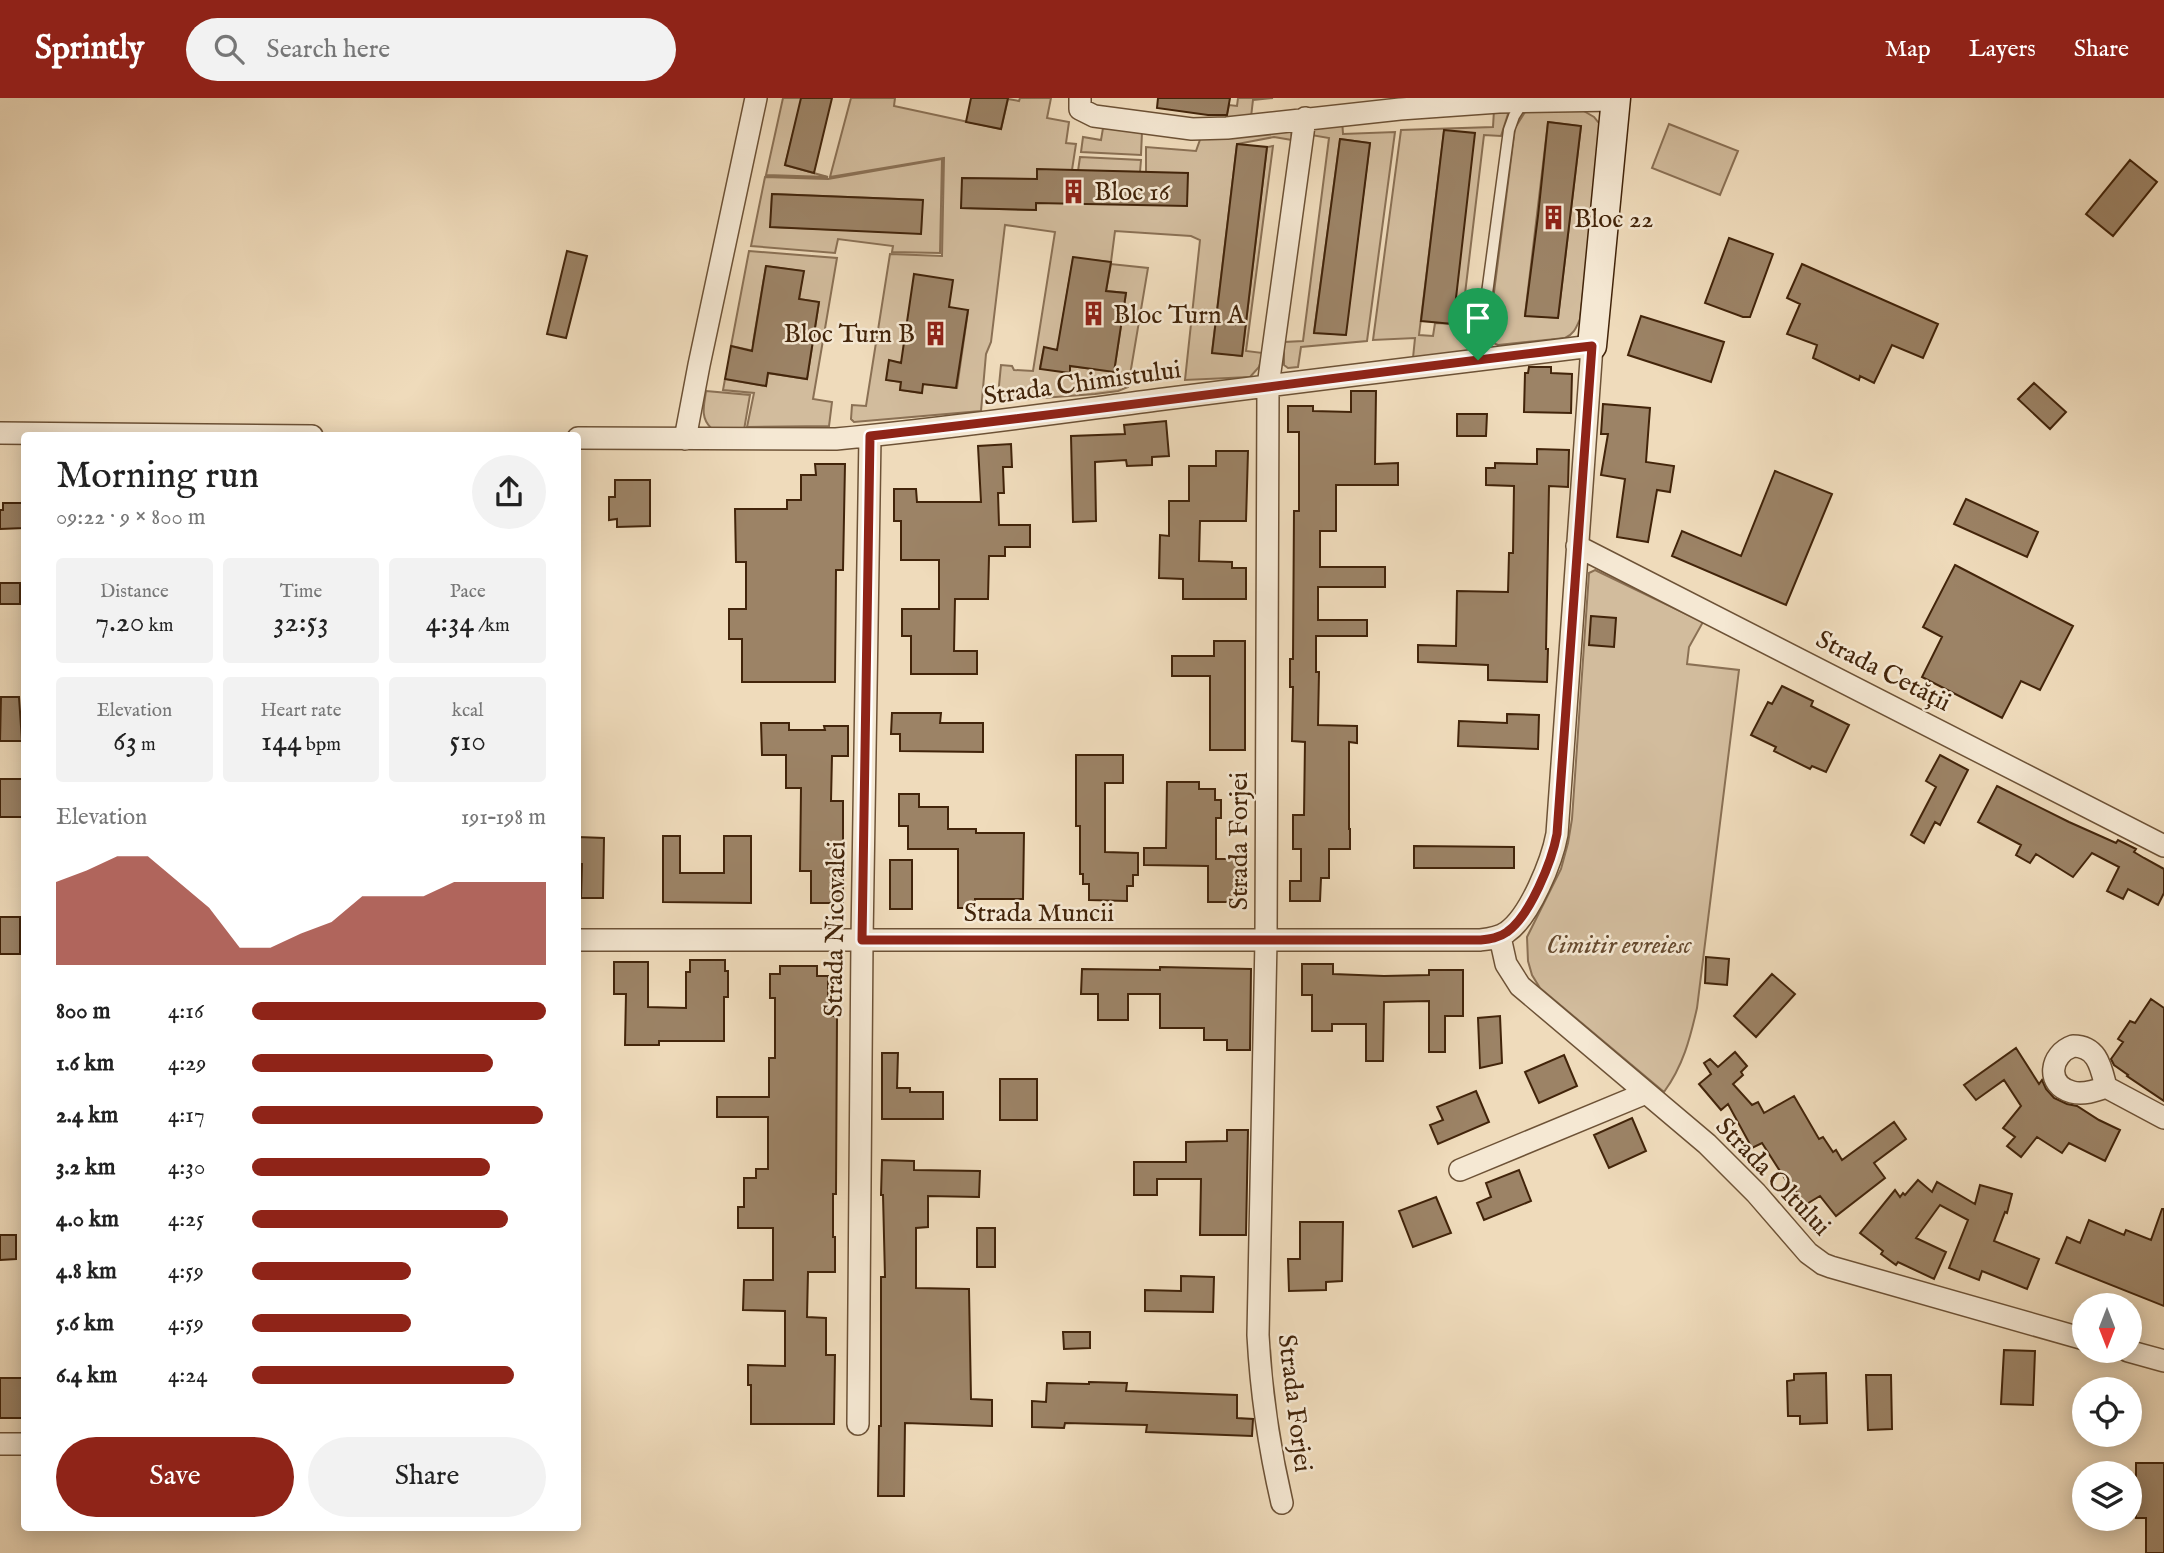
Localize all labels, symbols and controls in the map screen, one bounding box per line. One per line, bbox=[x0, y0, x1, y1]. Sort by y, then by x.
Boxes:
search box bbox=[186, 18, 676, 81]
text: Sprintly bbox=[35, 28, 144, 70]
icon: search bbox=[210, 30, 248, 68]
text: Search here bbox=[266, 33, 390, 66]
text: Map bbox=[1885, 34, 1931, 65]
text: Layers bbox=[1969, 34, 2036, 65]
text: Share bbox=[2074, 34, 2129, 65]
place label: Bloc 16 bbox=[1094, 176, 1171, 209]
building icon: Bloc 16 bbox=[1060, 177, 1088, 205]
place label: Bloc 22 bbox=[1574, 203, 1653, 236]
building icon: Bloc 22 bbox=[1540, 204, 1568, 232]
pin bbox=[1448, 288, 1508, 360]
place label: Bloc Turn A bbox=[1113, 299, 1246, 332]
icon: arrive bbox=[1459, 299, 1497, 337]
building icon: Bloc Turn A bbox=[1079, 300, 1107, 328]
place label: Bloc Turn B bbox=[784, 318, 915, 351]
building icon: Bloc Turn B bbox=[921, 319, 949, 347]
street label: Strada Chimistului bbox=[981, 353, 1183, 414]
text: Morning run bbox=[56, 453, 259, 501]
button: share bbox=[472, 455, 546, 529]
text: 09:22 · 9 × 800 m bbox=[56, 503, 206, 532]
text: Distance bbox=[100, 580, 169, 604]
text: Time bbox=[280, 580, 322, 604]
text: Pace bbox=[450, 580, 486, 604]
text: 7.20 bbox=[95, 604, 144, 642]
text: 32:53 bbox=[273, 604, 329, 642]
text: 4:34 bbox=[426, 604, 474, 642]
text: km bbox=[144, 614, 173, 638]
text: /km bbox=[474, 614, 510, 638]
street label: Strada Cetății bbox=[1810, 623, 1956, 719]
text: Elevation bbox=[97, 699, 172, 723]
text: Heart rate bbox=[260, 699, 342, 723]
text: kcal bbox=[452, 699, 484, 723]
text: 63 bbox=[113, 723, 137, 761]
text: 144 bbox=[261, 723, 302, 761]
text: 510 bbox=[449, 723, 486, 761]
text: m bbox=[137, 733, 156, 757]
text: bpm bbox=[302, 733, 341, 757]
street label: Strada Forjei bbox=[1223, 772, 1256, 910]
text: Elevation bbox=[56, 803, 147, 832]
text: 191–198 m bbox=[461, 803, 546, 832]
street label: Strada Nicovalei bbox=[817, 841, 854, 1018]
street label: Strada Muncii bbox=[964, 897, 1114, 930]
park label: Cimitir evreiesc bbox=[1546, 929, 1693, 962]
text: 800 m bbox=[56, 997, 110, 1026]
text: 4:16 bbox=[168, 997, 204, 1026]
text: 1.6 km bbox=[56, 1049, 114, 1078]
text: 4:29 bbox=[168, 1049, 206, 1078]
text: 2.4 km bbox=[56, 1101, 118, 1130]
text: 4:17 bbox=[168, 1101, 205, 1130]
street label: Strada Oltului bbox=[1708, 1111, 1838, 1243]
text: 3.2 km bbox=[56, 1153, 115, 1182]
text: 4:30 bbox=[168, 1153, 205, 1182]
text: 4.0 km bbox=[56, 1205, 119, 1234]
text: 4:25 bbox=[168, 1205, 204, 1234]
text: 4.8 km bbox=[56, 1257, 117, 1286]
text: 4:59 bbox=[168, 1257, 204, 1286]
north arrow bbox=[2072, 1293, 2142, 1363]
map controls bbox=[2072, 1293, 2142, 1531]
text: 5.6 km bbox=[56, 1309, 114, 1338]
text: 4:59 bbox=[168, 1309, 204, 1338]
street label: Strada Forjei bbox=[1270, 1332, 1319, 1474]
text: 6.4 km bbox=[56, 1361, 117, 1390]
text: 4:24 bbox=[168, 1361, 207, 1390]
button: locate bbox=[2072, 1377, 2142, 1447]
button: Save bbox=[56, 1437, 294, 1517]
button: Share bbox=[308, 1437, 546, 1517]
button: layers bbox=[2072, 1461, 2142, 1531]

